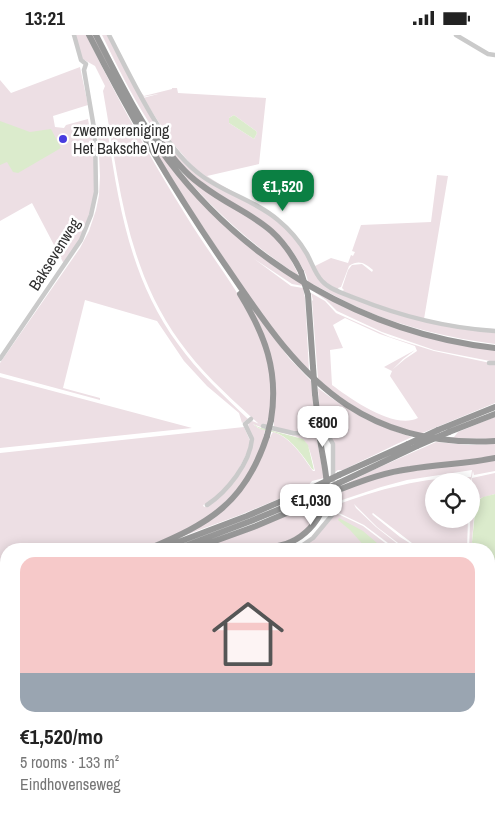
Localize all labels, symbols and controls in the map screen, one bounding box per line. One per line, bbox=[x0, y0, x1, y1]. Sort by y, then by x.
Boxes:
text: 13:21 bbox=[25, 5, 65, 31]
place label: zwemvereniging Het Baksche Ven bbox=[73, 119, 174, 159]
marker: zwemvereniging Het Baksche Ven bbox=[57, 133, 69, 145]
pin: €1,520 bbox=[242, 169, 324, 212]
text: €1,520 bbox=[263, 175, 303, 197]
street label: Baksevenweg bbox=[23, 213, 85, 294]
pin: €800 bbox=[293, 405, 353, 448]
text: €800 bbox=[308, 411, 338, 433]
map controls bbox=[425, 473, 480, 528]
button: locate bbox=[425, 473, 480, 528]
pin: €1,030 bbox=[270, 483, 352, 526]
text: €1,030 bbox=[291, 489, 331, 511]
icon: home bbox=[203, 589, 293, 679]
text: €1,520/mo bbox=[20, 722, 103, 751]
text: 5 rooms · 133 m² bbox=[20, 751, 119, 773]
text: Eindhovenseweg bbox=[20, 773, 121, 795]

